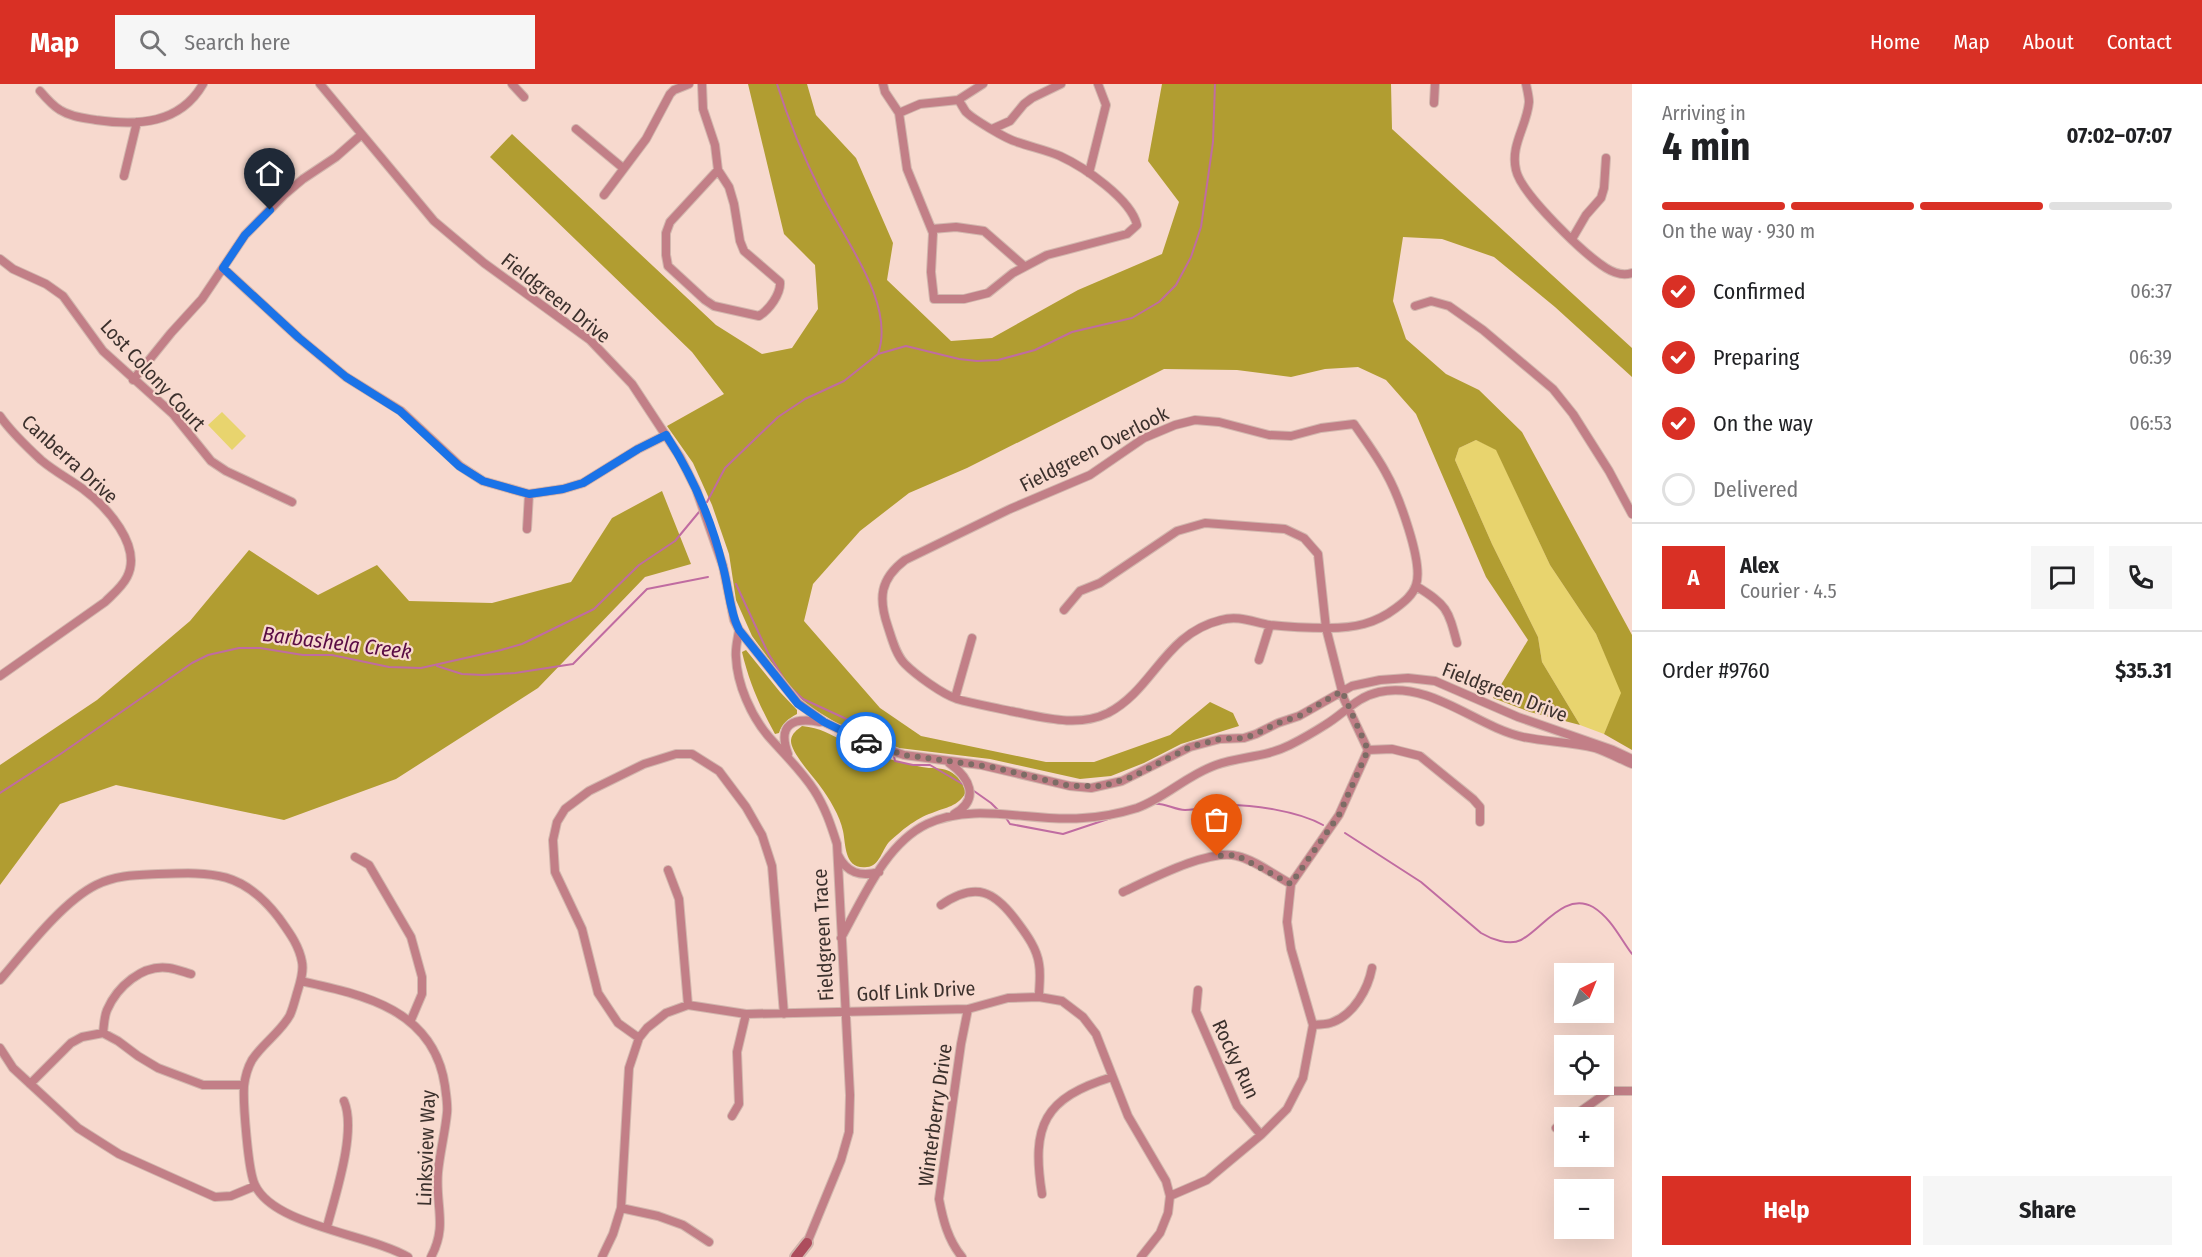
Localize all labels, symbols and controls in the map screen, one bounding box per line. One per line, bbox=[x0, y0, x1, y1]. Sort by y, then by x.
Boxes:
search box bbox=[115, 15, 535, 69]
text: Map bbox=[30, 26, 79, 59]
icon: search bbox=[136, 26, 169, 59]
text: Search here bbox=[184, 29, 290, 56]
text: Home bbox=[1870, 29, 1920, 55]
text: Map bbox=[1953, 29, 1990, 55]
text: About bbox=[2023, 29, 2074, 55]
text: Contact bbox=[2107, 29, 2172, 55]
text: Arriving in bbox=[1662, 101, 1746, 125]
text: 07:02–07:07 bbox=[2067, 122, 2172, 149]
text: 4 min bbox=[1662, 124, 1750, 170]
pin bbox=[244, 148, 295, 210]
icon: home bbox=[253, 157, 286, 190]
text: On the way · 930 m bbox=[1662, 219, 1815, 243]
street label: Fieldgreen Drive bbox=[497, 248, 615, 348]
icon: check bbox=[1662, 275, 1695, 308]
text: Confirmed bbox=[1713, 278, 1806, 305]
text: 06:37 bbox=[2130, 279, 2172, 303]
street label: Lost Colony Court bbox=[95, 315, 211, 436]
icon: check bbox=[1662, 341, 1695, 374]
text: Preparing bbox=[1713, 344, 1799, 371]
text: 06:39 bbox=[2129, 345, 2172, 369]
street label: Fieldgreen Overlook bbox=[1016, 401, 1173, 497]
icon: check bbox=[1662, 407, 1695, 440]
street label: Canberra Drive bbox=[17, 410, 123, 508]
text: On the way bbox=[1713, 410, 1813, 437]
text: 06:53 bbox=[2129, 411, 2172, 435]
text: Delivered bbox=[1713, 476, 1798, 503]
button: chat bbox=[2031, 546, 2094, 609]
button: phone bbox=[2109, 546, 2172, 609]
text: Alex bbox=[1740, 552, 1779, 579]
text: A bbox=[1688, 564, 1699, 591]
text: Courier · 4.5 bbox=[1740, 579, 1837, 603]
water label: Barbashela Creek bbox=[261, 621, 413, 665]
street label: Fieldgreen Drive bbox=[1439, 657, 1571, 727]
text: Order #9760 bbox=[1662, 657, 1770, 684]
text: $35.31 bbox=[2115, 657, 2172, 684]
courier bbox=[836, 712, 896, 772]
icon: car bbox=[850, 726, 883, 759]
pin bbox=[1191, 794, 1242, 856]
icon: bag bbox=[1200, 803, 1233, 836]
street label: Fieldgreen Trace bbox=[808, 868, 838, 1002]
north arrow bbox=[1554, 963, 1614, 1023]
map controls bbox=[1554, 963, 1614, 1239]
street label: Golf Link Drive bbox=[856, 976, 976, 1006]
street label: Rocky Run bbox=[1207, 1016, 1265, 1102]
button: locate bbox=[1554, 1035, 1614, 1095]
street label: Winterberry Drive bbox=[913, 1042, 957, 1188]
street label: Linksview Way bbox=[412, 1089, 440, 1207]
button: + bbox=[1554, 1107, 1614, 1167]
button: Help bbox=[1662, 1176, 1911, 1245]
button: Share bbox=[1923, 1176, 2172, 1245]
button: − bbox=[1554, 1179, 1614, 1239]

